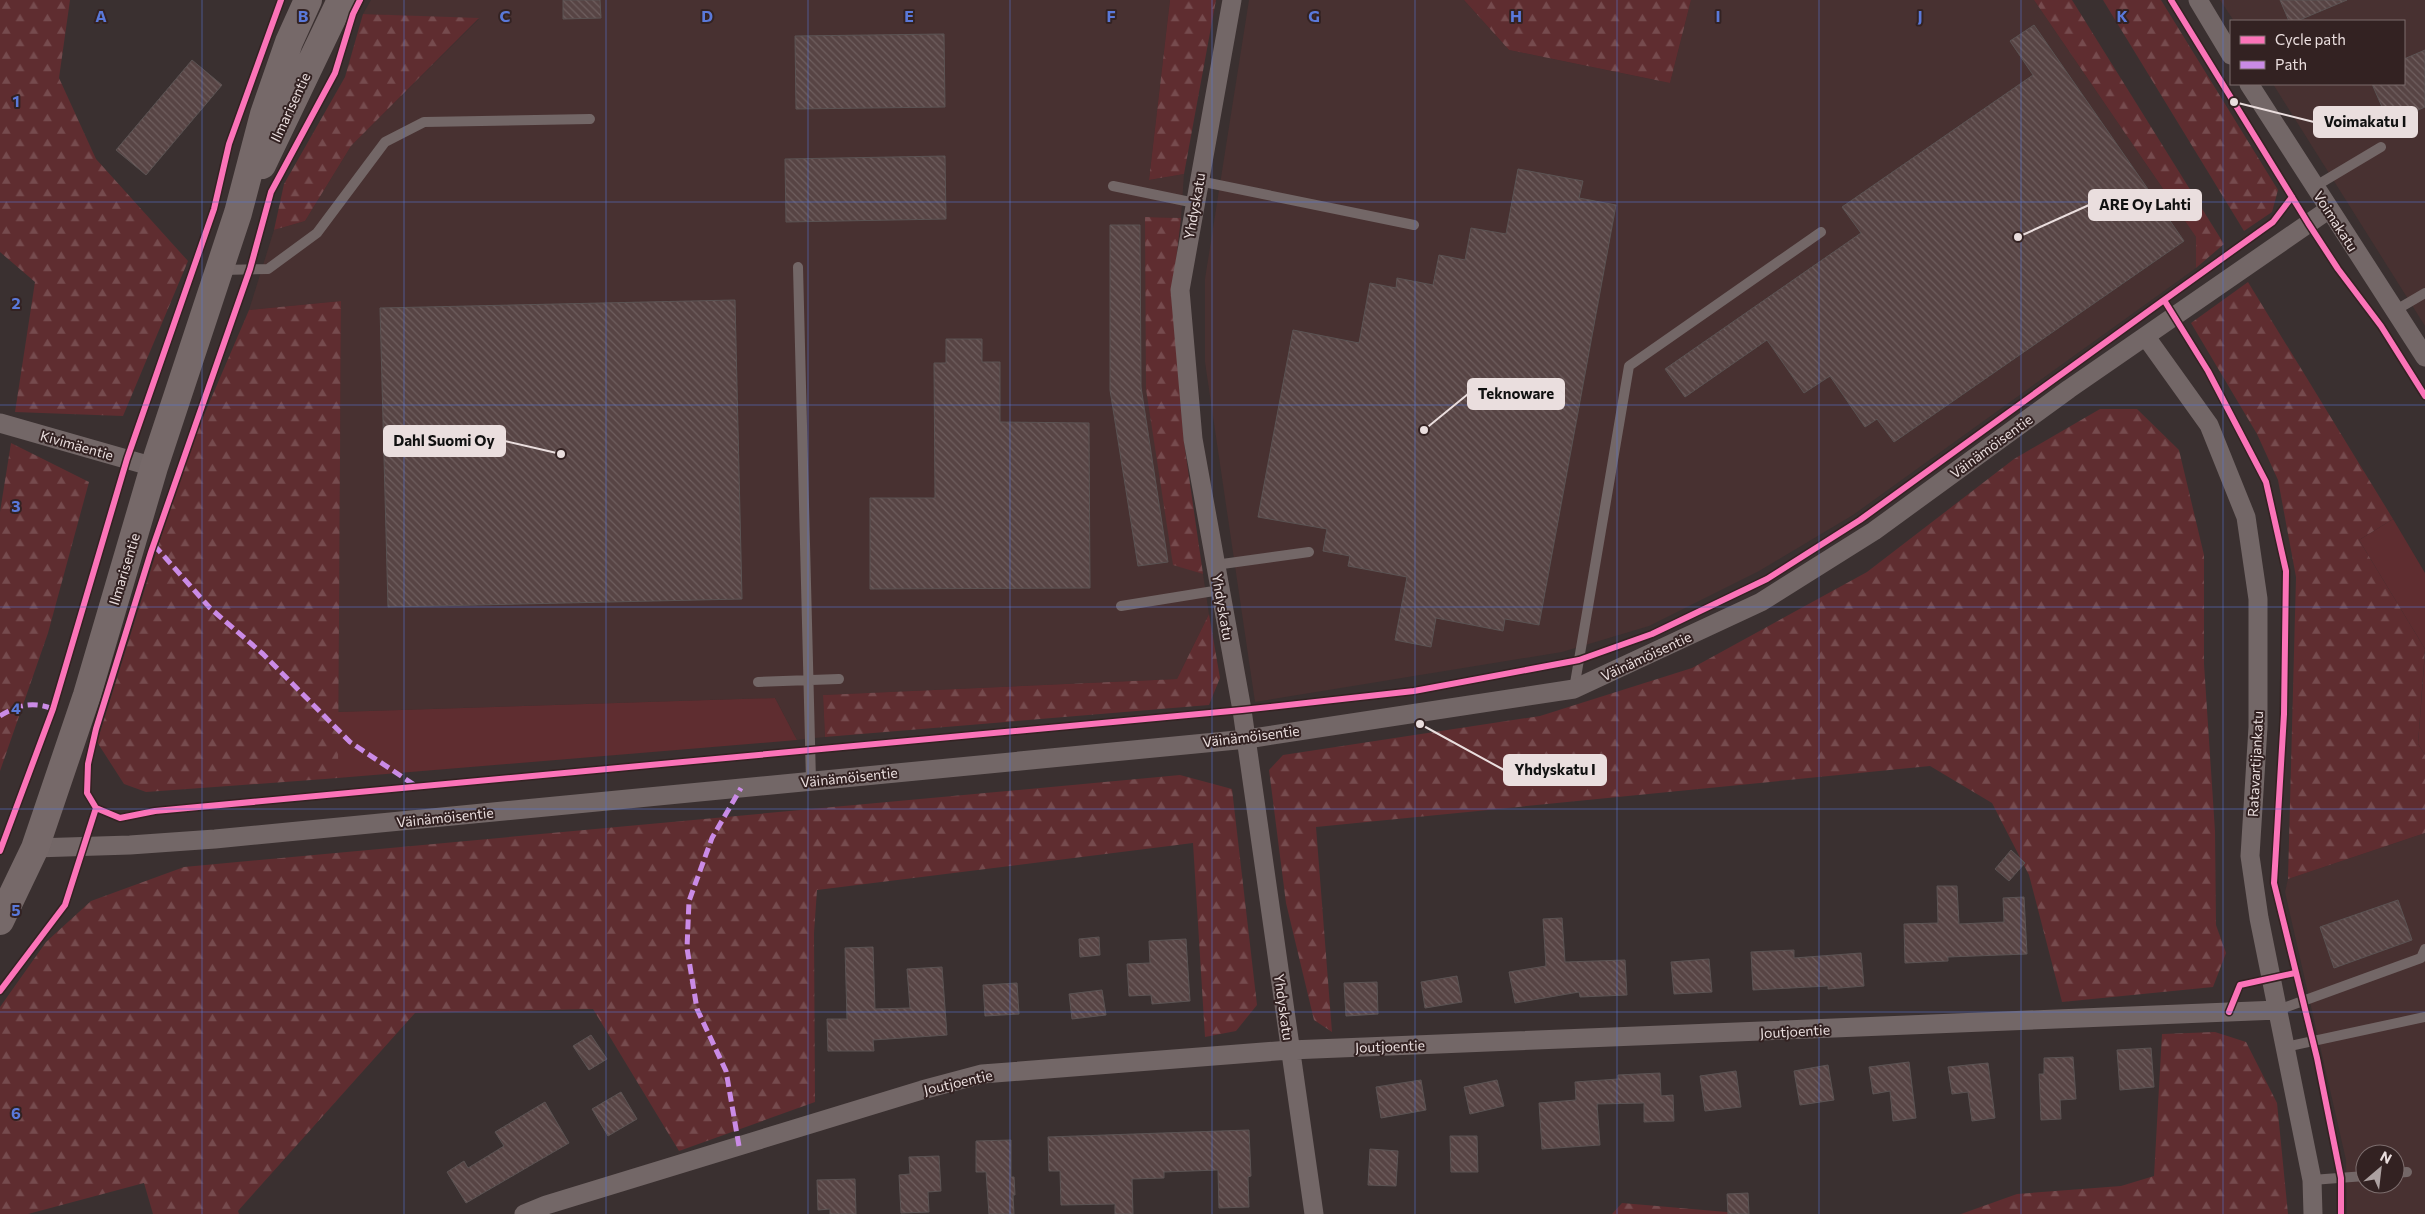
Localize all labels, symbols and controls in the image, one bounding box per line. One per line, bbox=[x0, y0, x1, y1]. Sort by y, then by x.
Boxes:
text: A bbox=[95, 6, 107, 25]
text: B bbox=[298, 6, 309, 25]
text: C bbox=[500, 6, 511, 25]
text: D bbox=[701, 6, 713, 25]
text: E bbox=[904, 6, 914, 25]
text: F bbox=[1106, 6, 1116, 25]
text: G bbox=[1308, 6, 1320, 25]
text: H bbox=[1510, 6, 1522, 25]
text: I bbox=[1715, 6, 1721, 25]
text: J bbox=[1917, 6, 1923, 25]
text: K bbox=[2116, 6, 2128, 25]
legend bbox=[2230, 20, 2405, 85]
text: Cycle path bbox=[2275, 30, 2346, 48]
text: Path bbox=[2275, 55, 2307, 73]
street label: Ilmarisentie bbox=[267, 70, 313, 144]
text: 1 bbox=[12, 91, 20, 110]
callout: Voimakatu I bbox=[2314, 107, 2417, 137]
text: Voimakatu I bbox=[2324, 112, 2406, 130]
street label: Yhdyskatu bbox=[1180, 171, 1208, 241]
street label: Voimakatu bbox=[2310, 188, 2362, 254]
callout: ARE Oy Lahti bbox=[2089, 190, 2201, 220]
text: ARE Oy Lahti bbox=[2099, 195, 2191, 213]
text: 2 bbox=[11, 293, 21, 312]
callout: Teknoware bbox=[1468, 379, 1564, 409]
text: Teknoware bbox=[1478, 384, 1554, 402]
street label: Väinämöisentie bbox=[1946, 410, 2036, 482]
street label: Kivimäentie bbox=[38, 426, 116, 464]
callout: Dahl Suomi Oy bbox=[384, 426, 505, 456]
text: Dahl Suomi Oy bbox=[393, 431, 496, 449]
text: 3 bbox=[11, 496, 21, 515]
street label: Ilmarisentie bbox=[105, 531, 143, 607]
street label: Yhdyskatu bbox=[1209, 572, 1237, 642]
street label: Väinämöisentie bbox=[1598, 628, 1694, 684]
text: 4 bbox=[11, 698, 21, 717]
street label: Ratavartijankatu bbox=[2244, 711, 2266, 817]
street label: Väinämöisentie bbox=[1201, 722, 1301, 750]
callout: Yhdyskatu I bbox=[1504, 755, 1606, 785]
text: Yhdyskatu I bbox=[1514, 760, 1596, 778]
street label: Väinämöisentie bbox=[800, 763, 898, 791]
street label: Väinämöisentie bbox=[396, 803, 494, 831]
text: 5 bbox=[11, 900, 21, 919]
street label: Yhdyskatu bbox=[1271, 973, 1297, 1041]
street label: Joutjoentie bbox=[1760, 1021, 1830, 1041]
street label: Joutjoentie bbox=[1355, 1036, 1425, 1056]
street label: Joutjoentie bbox=[922, 1066, 994, 1098]
text: 6 bbox=[11, 1103, 21, 1122]
north arrow bbox=[2355, 1144, 2405, 1194]
text: N bbox=[2378, 1147, 2395, 1167]

